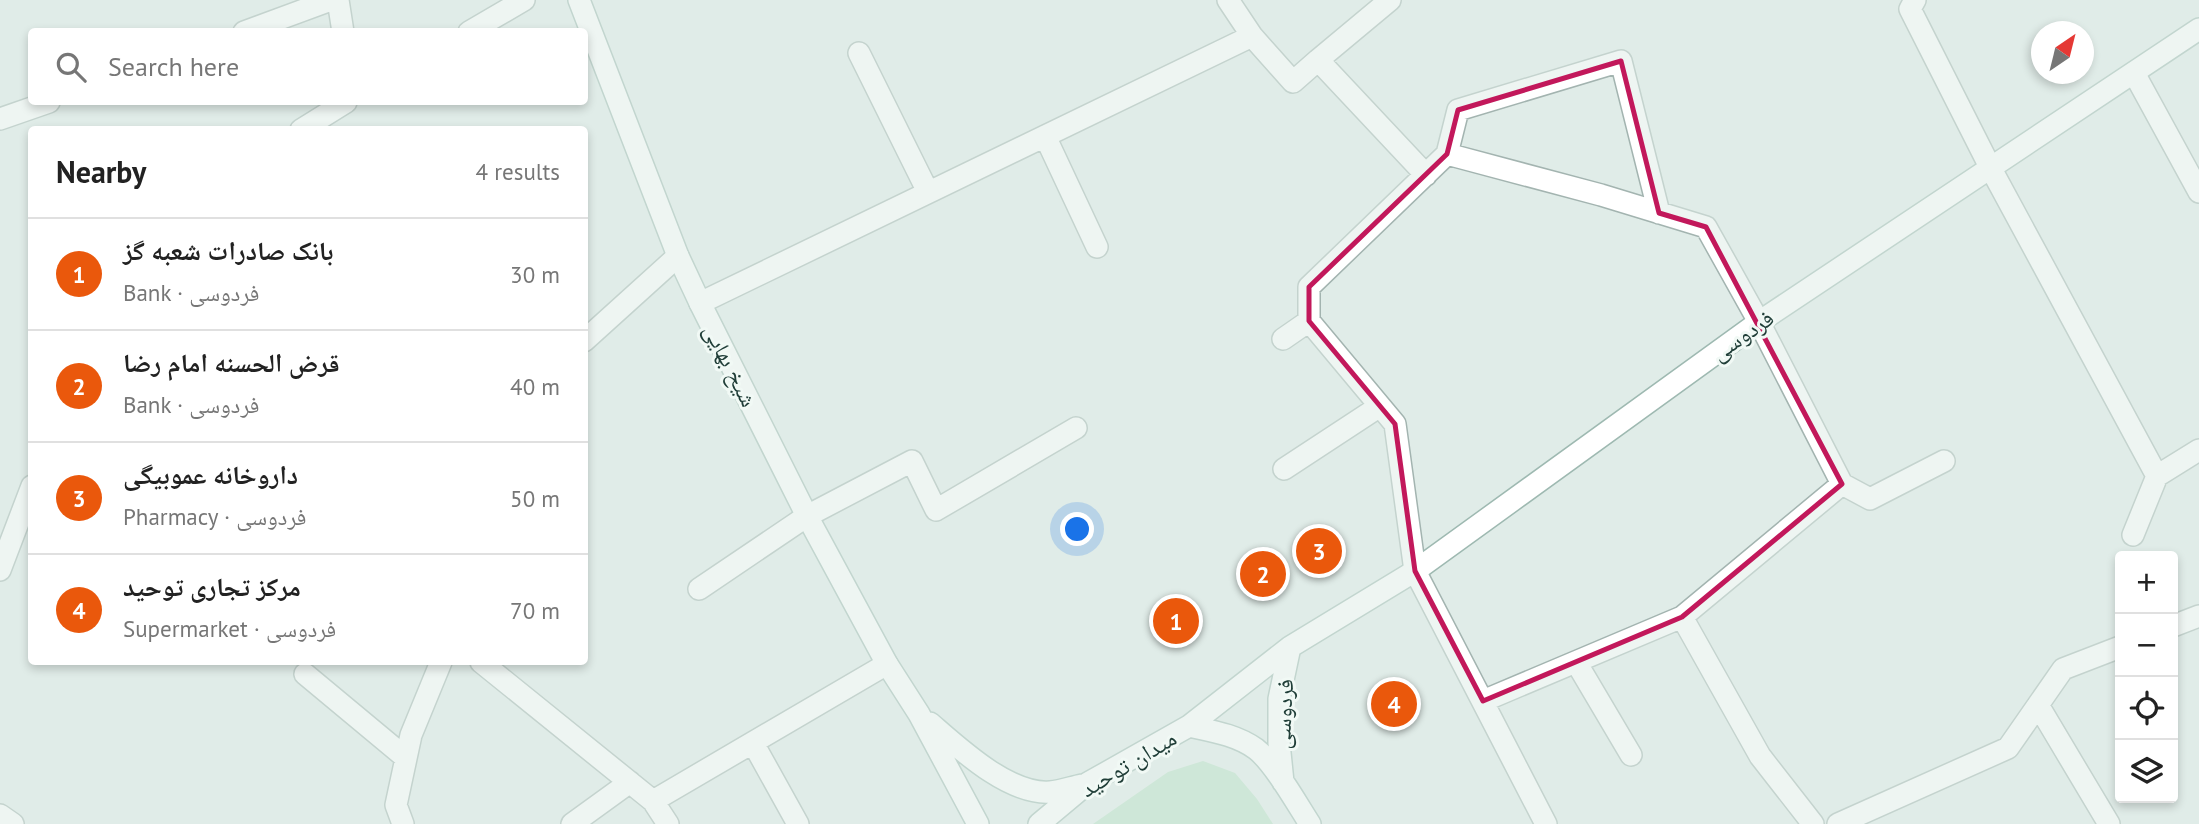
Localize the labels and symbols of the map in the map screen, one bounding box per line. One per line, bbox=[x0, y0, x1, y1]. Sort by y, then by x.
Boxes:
north arrow bbox=[2031, 21, 2094, 84]
street label: فردوسی bbox=[1705, 303, 1779, 367]
street label: شیخ بهایی bbox=[697, 319, 764, 412]
your location bbox=[1060, 512, 1094, 546]
pin: 3 bbox=[1296, 525, 1342, 577]
pin: 2 bbox=[1240, 548, 1286, 600]
pin: 1 bbox=[1153, 595, 1199, 647]
street label: فردوسی bbox=[1267, 678, 1299, 750]
pin: 4 bbox=[1371, 678, 1417, 730]
street label: میدان توحید bbox=[1075, 723, 1181, 803]

